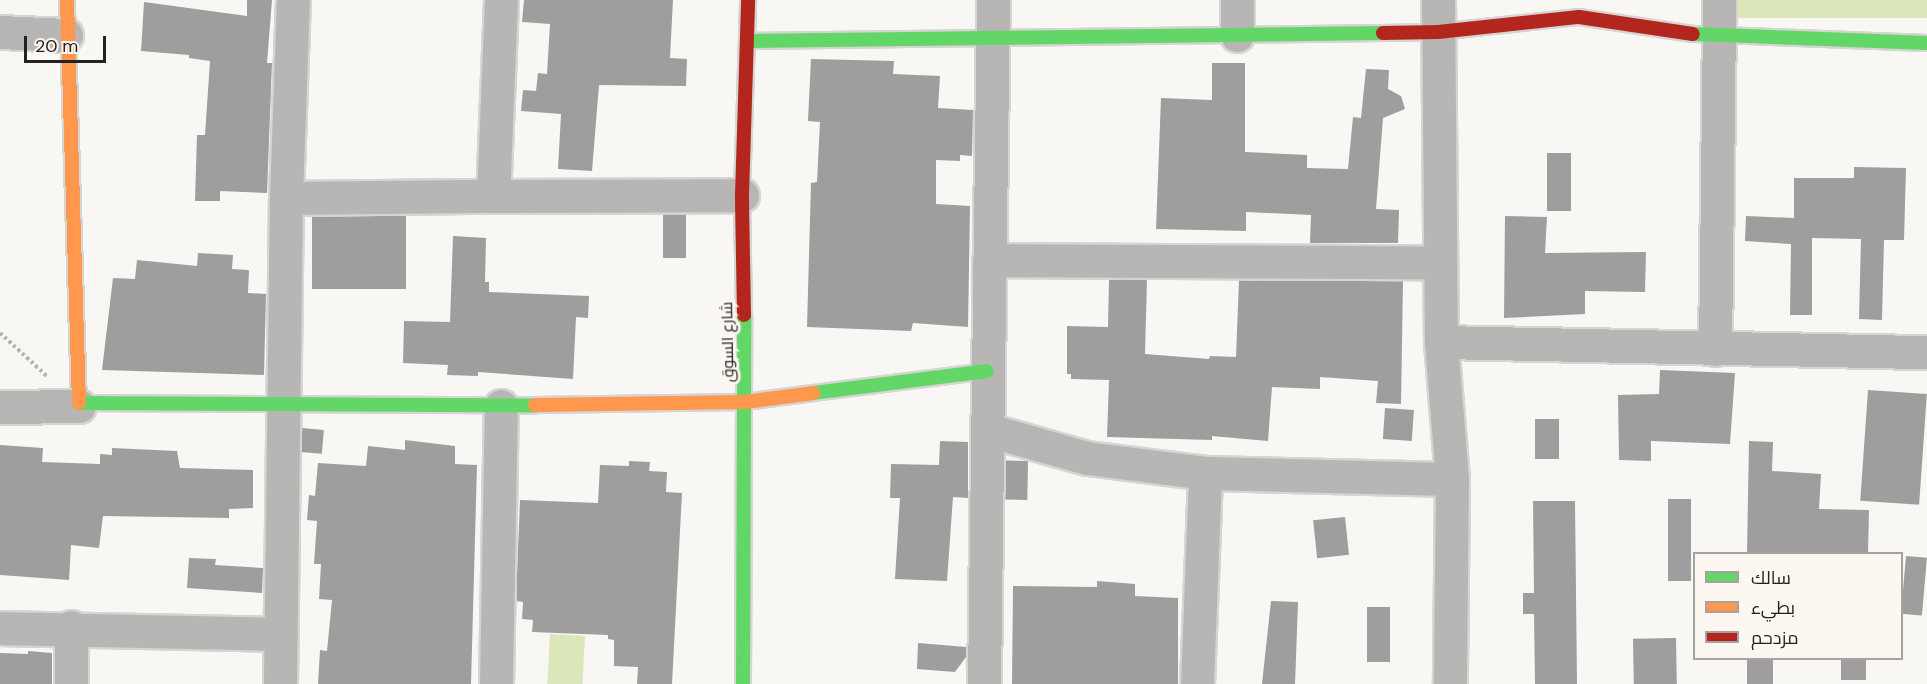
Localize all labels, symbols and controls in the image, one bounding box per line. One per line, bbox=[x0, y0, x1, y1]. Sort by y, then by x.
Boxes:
scale bar bbox=[27, 24, 110, 62]
text: 20 m bbox=[35, 34, 78, 58]
street label: شارع السوق bbox=[718, 301, 738, 383]
legend bbox=[1693, 552, 1903, 660]
text: سالك bbox=[1751, 566, 1791, 590]
text: بطيء bbox=[1751, 596, 1795, 620]
text: مزدحم bbox=[1751, 626, 1799, 650]

